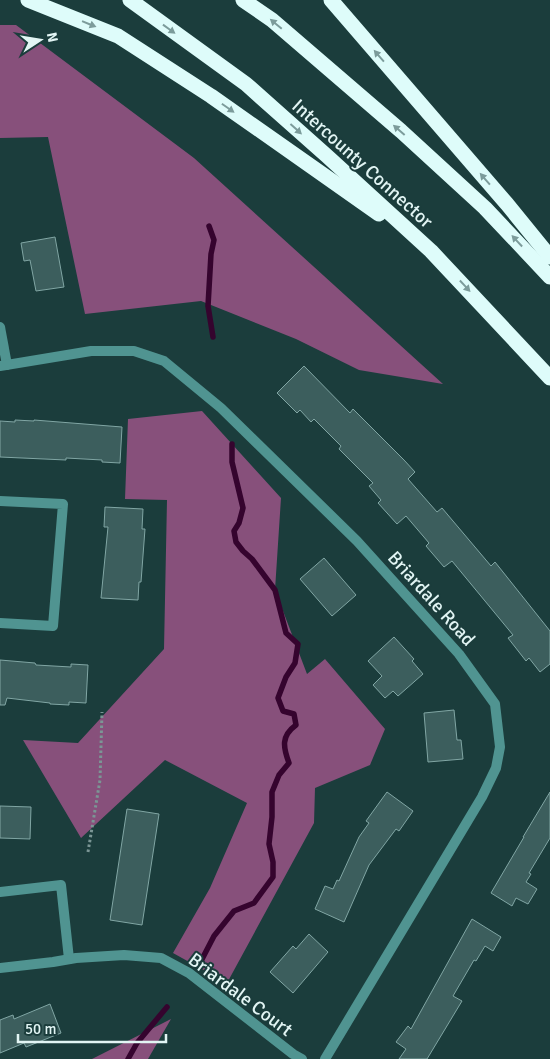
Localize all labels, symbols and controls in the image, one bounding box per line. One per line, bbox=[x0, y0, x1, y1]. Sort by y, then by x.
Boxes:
north arrow bbox=[15, 15, 65, 65]
one-way arrow bbox=[269, 18, 282, 29]
one-way arrow bbox=[82, 21, 96, 29]
one-way arrow bbox=[162, 23, 175, 34]
text: N bbox=[43, 31, 62, 44]
one-way arrow bbox=[374, 50, 385, 63]
street label: Intercounty Connector bbox=[287, 94, 438, 233]
one-way arrow bbox=[221, 103, 235, 113]
one-way arrow bbox=[290, 123, 302, 135]
one-way arrow bbox=[392, 124, 405, 135]
one-way arrow bbox=[480, 173, 491, 186]
one-way arrow bbox=[511, 236, 523, 248]
one-way arrow bbox=[459, 280, 471, 292]
street label: Briardale Road bbox=[382, 546, 480, 651]
street label: Briardale Court bbox=[183, 948, 298, 1042]
scale bar bbox=[18, 1012, 165, 1044]
text: 50 m bbox=[25, 1020, 56, 1038]

